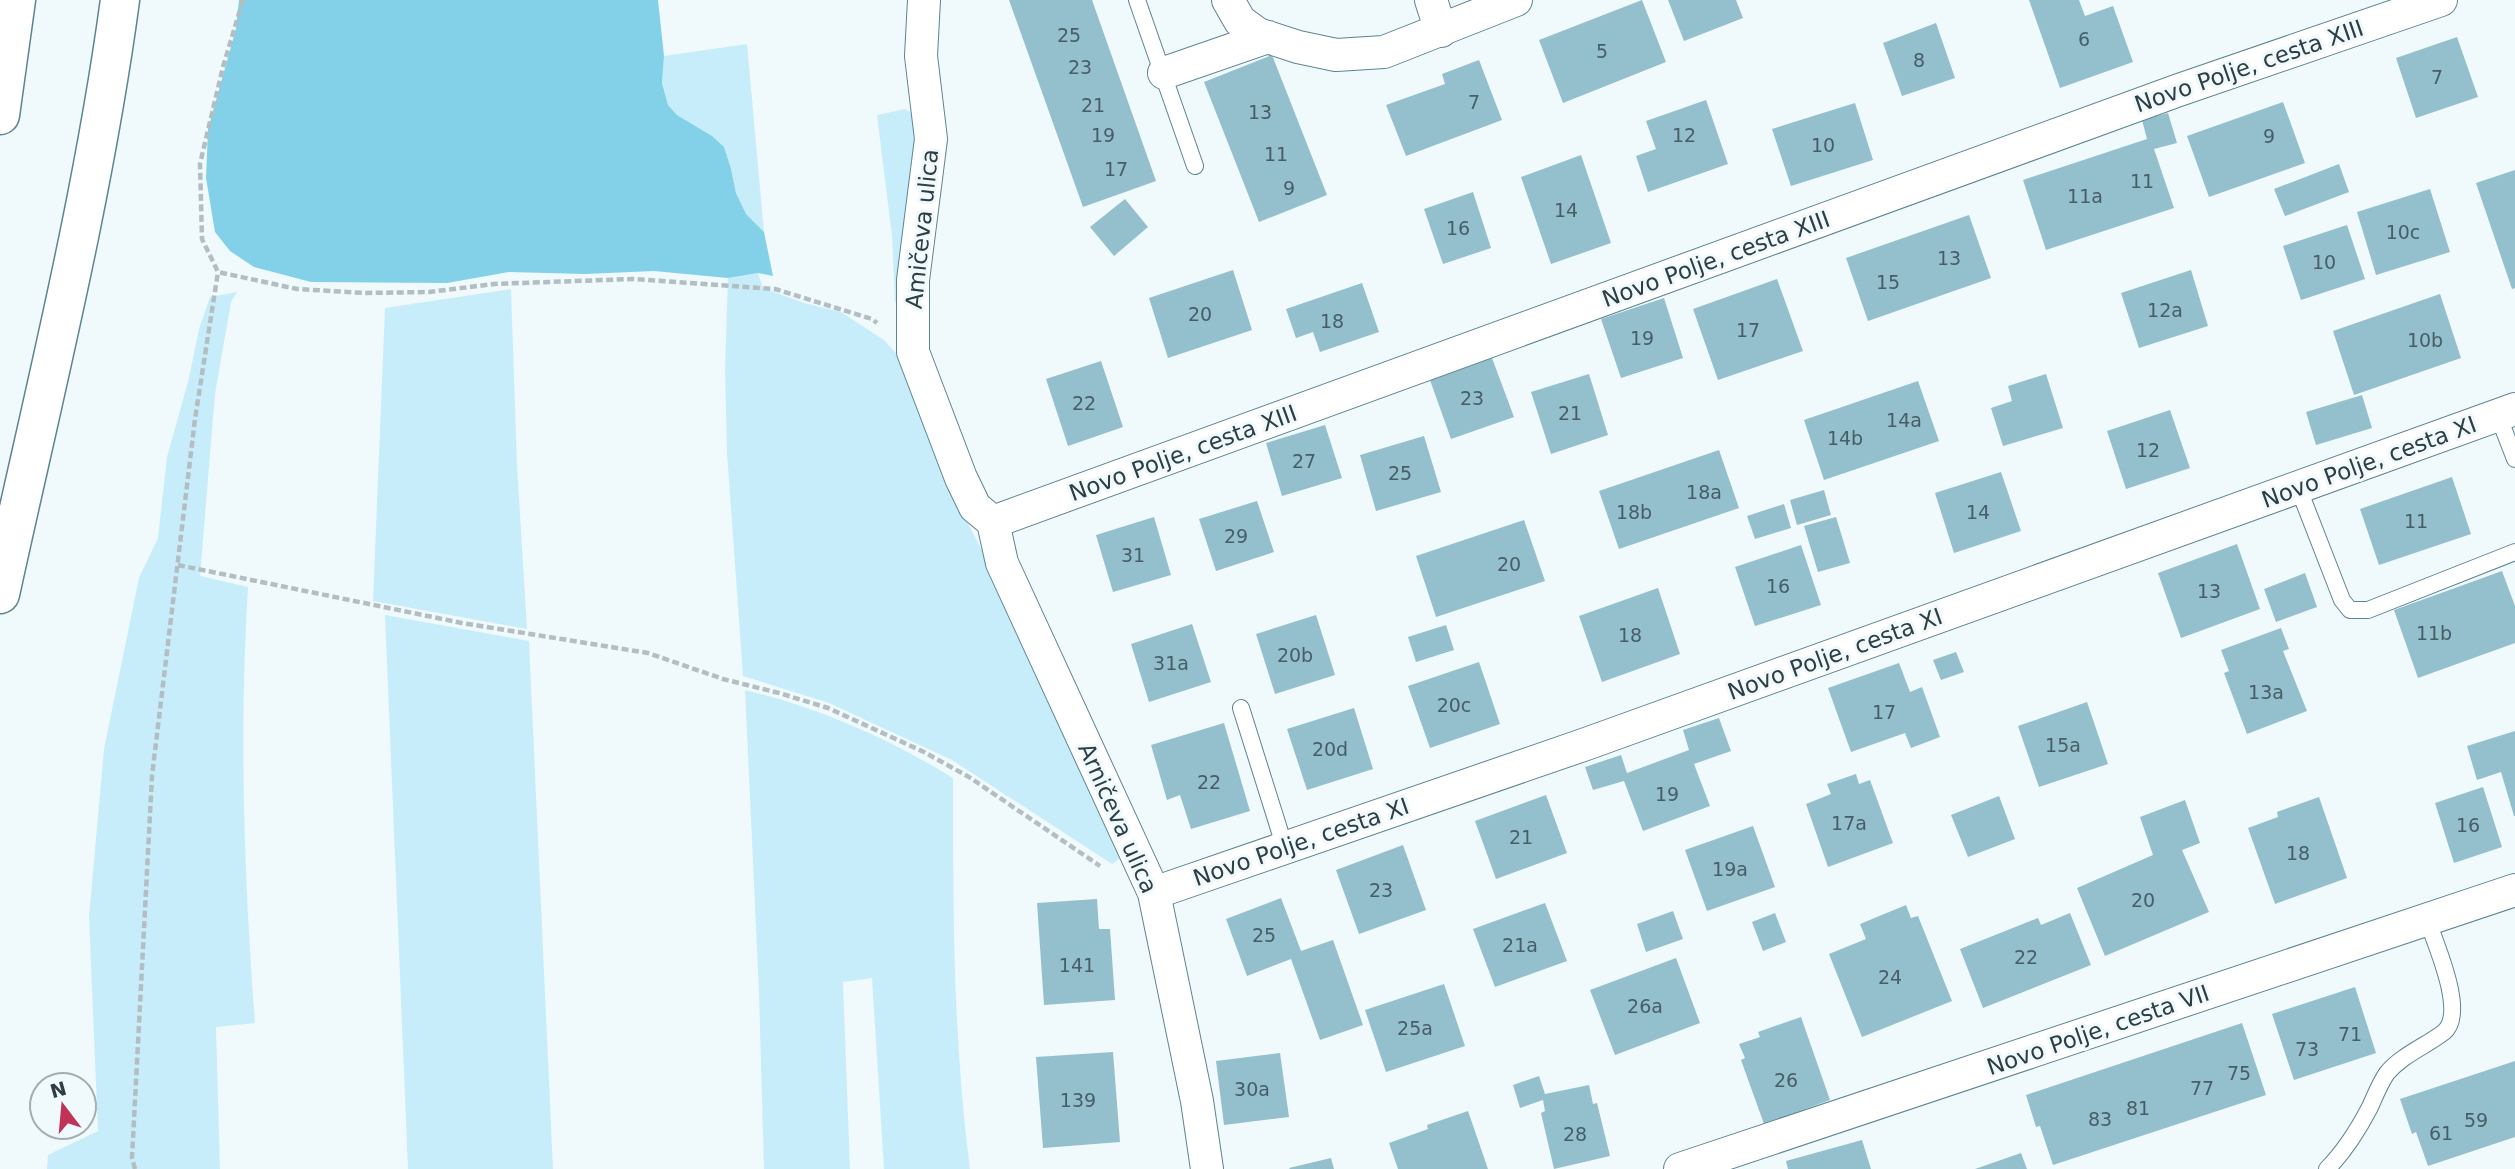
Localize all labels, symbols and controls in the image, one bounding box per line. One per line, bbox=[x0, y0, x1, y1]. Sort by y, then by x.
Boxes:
street label: Novo Polje, cesta XIII bbox=[2131, 15, 2367, 117]
house number: 25 bbox=[1057, 24, 1081, 46]
house number: 6 bbox=[2078, 28, 2090, 50]
house number: 5 bbox=[1596, 40, 1608, 62]
house number: 8 bbox=[1913, 49, 1925, 71]
house number: 23 bbox=[1068, 56, 1092, 78]
house number: 7 bbox=[2431, 66, 2443, 88]
house number: 7 bbox=[1468, 91, 1480, 113]
house number: 21 bbox=[1081, 94, 1105, 116]
house number: 13 bbox=[1248, 101, 1272, 123]
house number: 19 bbox=[1091, 124, 1115, 146]
house number: 12 bbox=[1672, 124, 1696, 146]
house number: 9 bbox=[2263, 125, 2275, 147]
house number: 10 bbox=[1811, 134, 1835, 156]
house number: 11 bbox=[1264, 143, 1288, 165]
street label: Amičeva ulica bbox=[901, 148, 943, 310]
house number: 17 bbox=[1104, 158, 1128, 180]
house number: 11 bbox=[2130, 170, 2154, 192]
house number: 9 bbox=[1283, 177, 1295, 199]
house number: 11a bbox=[2067, 185, 2103, 207]
house number: 14 bbox=[1554, 199, 1578, 221]
street label: Novo Polje, cesta XIII bbox=[1599, 206, 1833, 312]
house number: 16 bbox=[1446, 217, 1470, 239]
house number: 10c bbox=[2386, 221, 2420, 243]
house number: 13 bbox=[1937, 247, 1961, 269]
house number: 10 bbox=[2312, 251, 2336, 273]
house number: 15 bbox=[1876, 271, 1900, 293]
house number: 12a bbox=[2147, 299, 2183, 321]
house number: 20 bbox=[1188, 303, 1212, 325]
house number: 18 bbox=[1320, 310, 1344, 332]
house number: 17 bbox=[1736, 319, 1760, 341]
house number: 19 bbox=[1630, 327, 1654, 349]
house number: 10b bbox=[2407, 329, 2443, 351]
house number: 23 bbox=[1460, 387, 1484, 409]
house number: 22 bbox=[1072, 392, 1096, 414]
street label: Novo Polje, cesta XIII bbox=[1066, 400, 1300, 506]
house number: 21 bbox=[1558, 402, 1582, 424]
house number: 14a bbox=[1886, 409, 1922, 431]
street label: Novo Polje, cesta XI bbox=[2258, 411, 2480, 513]
house number: 14b bbox=[1827, 427, 1863, 449]
house number: 12 bbox=[2136, 439, 2160, 461]
house number: 27 bbox=[1292, 450, 1316, 472]
house number: 25 bbox=[1388, 462, 1412, 484]
house number: 18a bbox=[1686, 481, 1722, 503]
house number: 18b bbox=[1616, 501, 1652, 523]
house number: 14 bbox=[1966, 501, 1990, 523]
house number: 11 bbox=[2404, 510, 2428, 532]
house number: 29 bbox=[1224, 525, 1248, 547]
house number: 31 bbox=[1121, 544, 1145, 566]
house number: 20 bbox=[1497, 553, 1521, 575]
house number: 16 bbox=[1766, 575, 1790, 597]
house number: 13 bbox=[2197, 580, 2221, 602]
street label: Novo Polje, cesta XI bbox=[1724, 603, 1946, 705]
house number: 11b bbox=[2416, 622, 2452, 644]
house number: 18 bbox=[1618, 624, 1642, 646]
house number: 20b bbox=[1277, 644, 1313, 666]
house number: 31a bbox=[1153, 652, 1189, 674]
house number: 13a bbox=[2248, 681, 2284, 703]
house number: 20c bbox=[1437, 694, 1471, 716]
house number: 17 bbox=[1872, 701, 1896, 723]
house number: 15a bbox=[2045, 734, 2081, 756]
house number: 20d bbox=[1312, 738, 1348, 760]
street label: Arničeva ulica bbox=[1073, 739, 1163, 897]
house number: 22 bbox=[1197, 771, 1221, 793]
house number: 19 bbox=[1655, 783, 1679, 805]
street label: Novo Polje, cesta XI bbox=[1190, 793, 1412, 891]
house number: 17a bbox=[1831, 812, 1867, 834]
house number: 16 bbox=[2456, 814, 2480, 836]
house number: 21 bbox=[1509, 826, 1533, 848]
house number: 18 bbox=[2286, 842, 2310, 864]
house number: 19a bbox=[1712, 858, 1748, 880]
house number: 23 bbox=[1369, 879, 1393, 901]
house number: 20 bbox=[2131, 889, 2155, 911]
house number: 25 bbox=[1252, 924, 1276, 946]
house number: 21a bbox=[1502, 934, 1538, 956]
house number: 22 bbox=[2014, 946, 2038, 968]
house number: 141 bbox=[1059, 954, 1095, 976]
house number: 24 bbox=[1878, 966, 1902, 988]
street label: Novo Polje, cesta VII bbox=[1983, 980, 2213, 1080]
house number: 26a bbox=[1627, 995, 1663, 1017]
house number: 25a bbox=[1397, 1017, 1433, 1039]
house number: 71 bbox=[2338, 1023, 2362, 1045]
house number: 73 bbox=[2295, 1038, 2319, 1060]
house number: 75 bbox=[2227, 1062, 2251, 1084]
house number: 26 bbox=[1774, 1069, 1798, 1091]
north arrow bbox=[28, 1071, 98, 1141]
text: N bbox=[48, 1077, 69, 1102]
house number: 77 bbox=[2190, 1077, 2214, 1099]
house number: 30a bbox=[1234, 1078, 1270, 1100]
house number: 139 bbox=[1060, 1089, 1096, 1111]
house number: 81 bbox=[2126, 1097, 2150, 1119]
house number: 83 bbox=[2088, 1108, 2112, 1130]
house number: 59 bbox=[2464, 1109, 2488, 1131]
house number: 61 bbox=[2429, 1122, 2453, 1144]
house number: 28 bbox=[1563, 1123, 1587, 1145]

